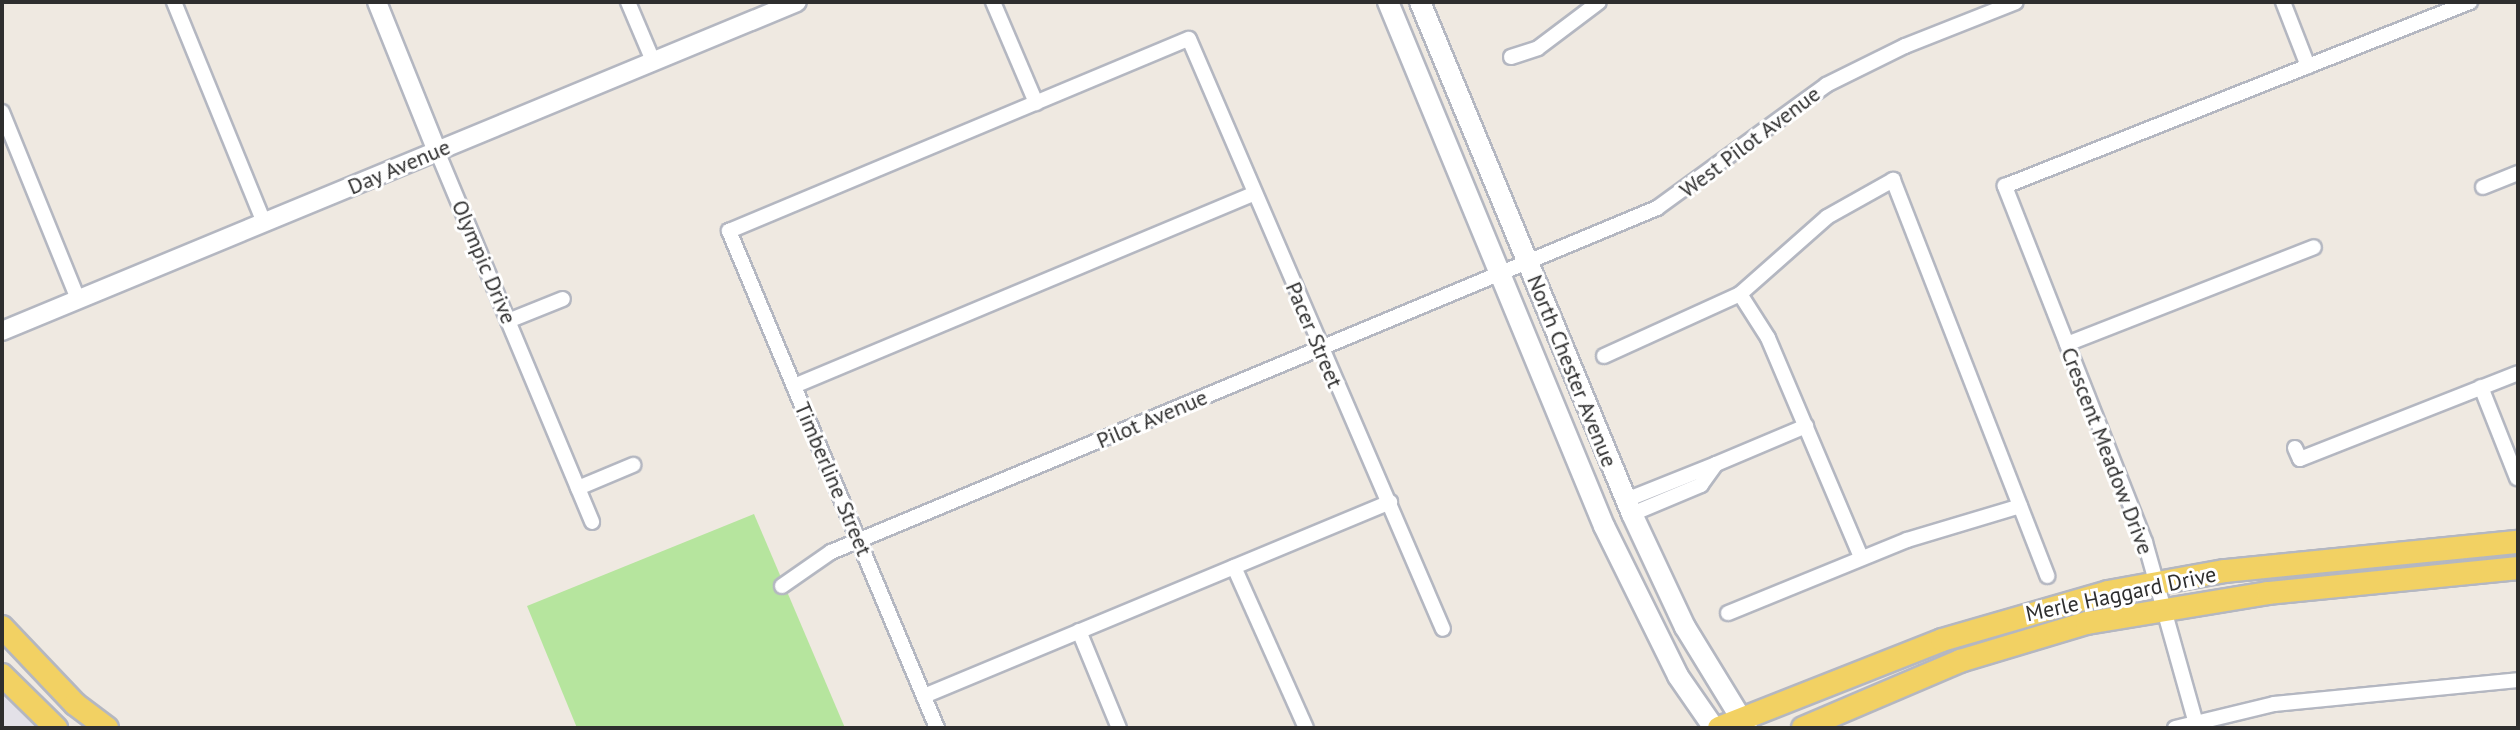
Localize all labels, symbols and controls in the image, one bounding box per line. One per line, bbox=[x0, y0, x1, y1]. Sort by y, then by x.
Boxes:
street label: West Pilot Avenue bbox=[1674, 80, 1826, 204]
street label: Day Avenue bbox=[343, 133, 455, 201]
street label: Olympic Drive bbox=[446, 196, 522, 328]
street label: North Chester Avenue bbox=[1521, 271, 1623, 471]
street label: Pacer Street bbox=[1280, 278, 1348, 392]
street label: Crescent Meadow Drive bbox=[2055, 343, 2159, 559]
street label: Pilot Avenue bbox=[1092, 384, 1212, 454]
street label: Timberline Street bbox=[789, 398, 877, 560]
street label: Merle Haggard Drive bbox=[2023, 561, 2219, 627]

